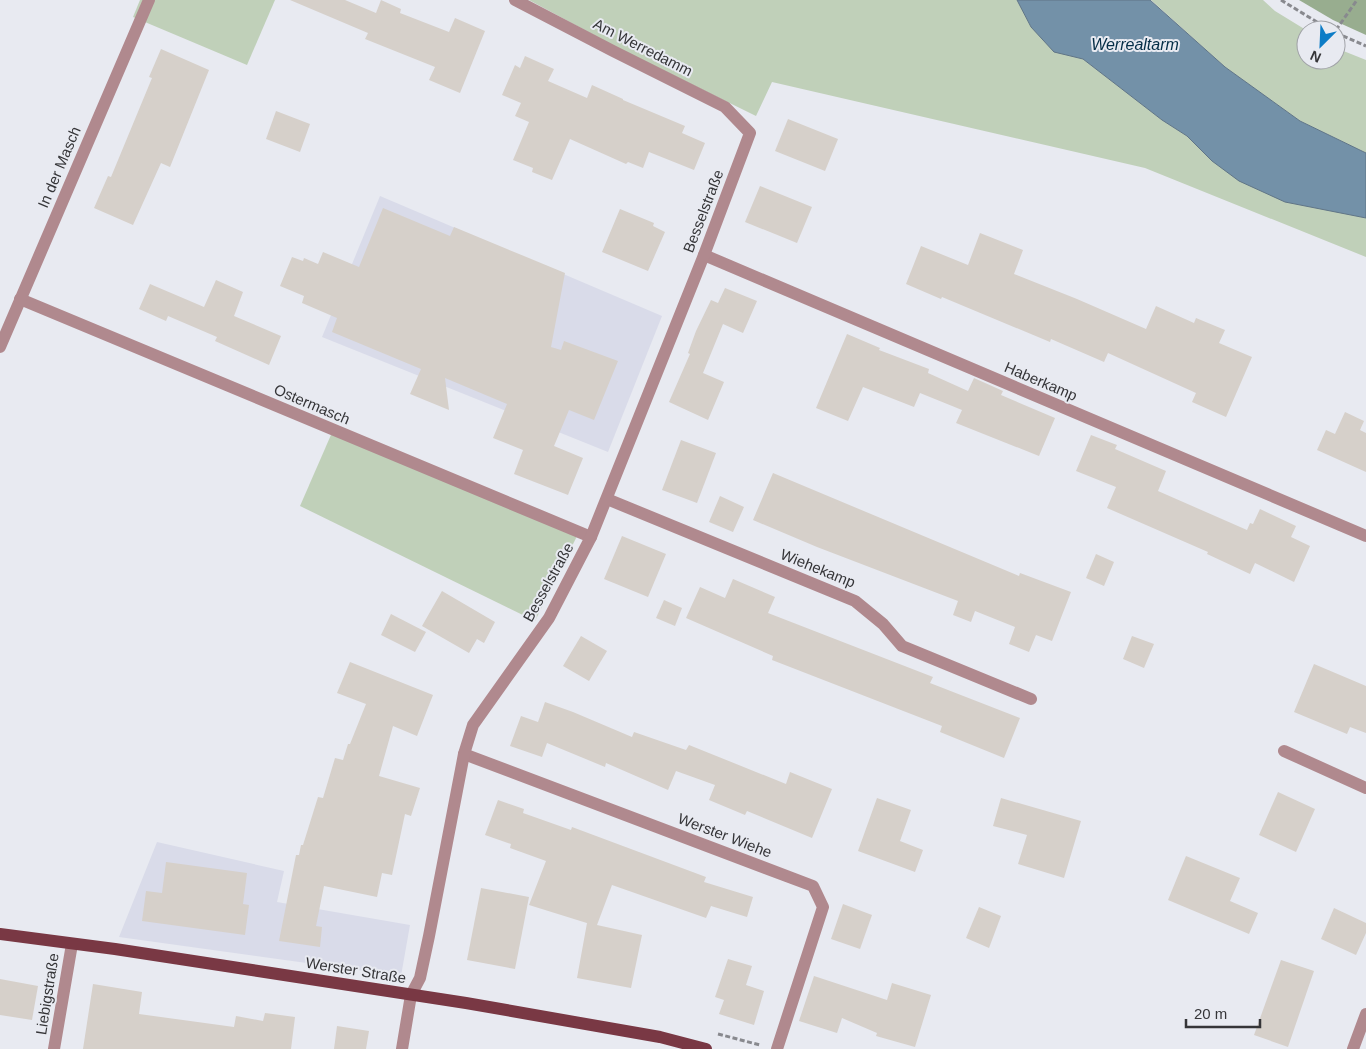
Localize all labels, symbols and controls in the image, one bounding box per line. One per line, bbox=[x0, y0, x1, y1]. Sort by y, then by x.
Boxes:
street label: Am Werredamm bbox=[591, 15, 695, 79]
north arrow bbox=[1296, 20, 1346, 70]
water label: Werrealtarm bbox=[1091, 36, 1179, 53]
text: N bbox=[1308, 48, 1324, 66]
street label: In der Masch bbox=[34, 124, 84, 210]
street label: Besselstraße bbox=[679, 167, 727, 255]
street label: Haberkamp bbox=[1002, 358, 1080, 404]
street label: Ostermasch bbox=[271, 380, 353, 428]
street label: Besselstraße bbox=[519, 540, 577, 624]
street label: Wiehekamp bbox=[778, 545, 858, 591]
street label: Werster Wiehe bbox=[676, 809, 774, 861]
street label: Liebigstraße bbox=[32, 952, 62, 1036]
street label: Werster Straße bbox=[305, 954, 407, 986]
scale bar bbox=[1186, 996, 1260, 1028]
text: 20 m bbox=[1194, 1005, 1227, 1022]

